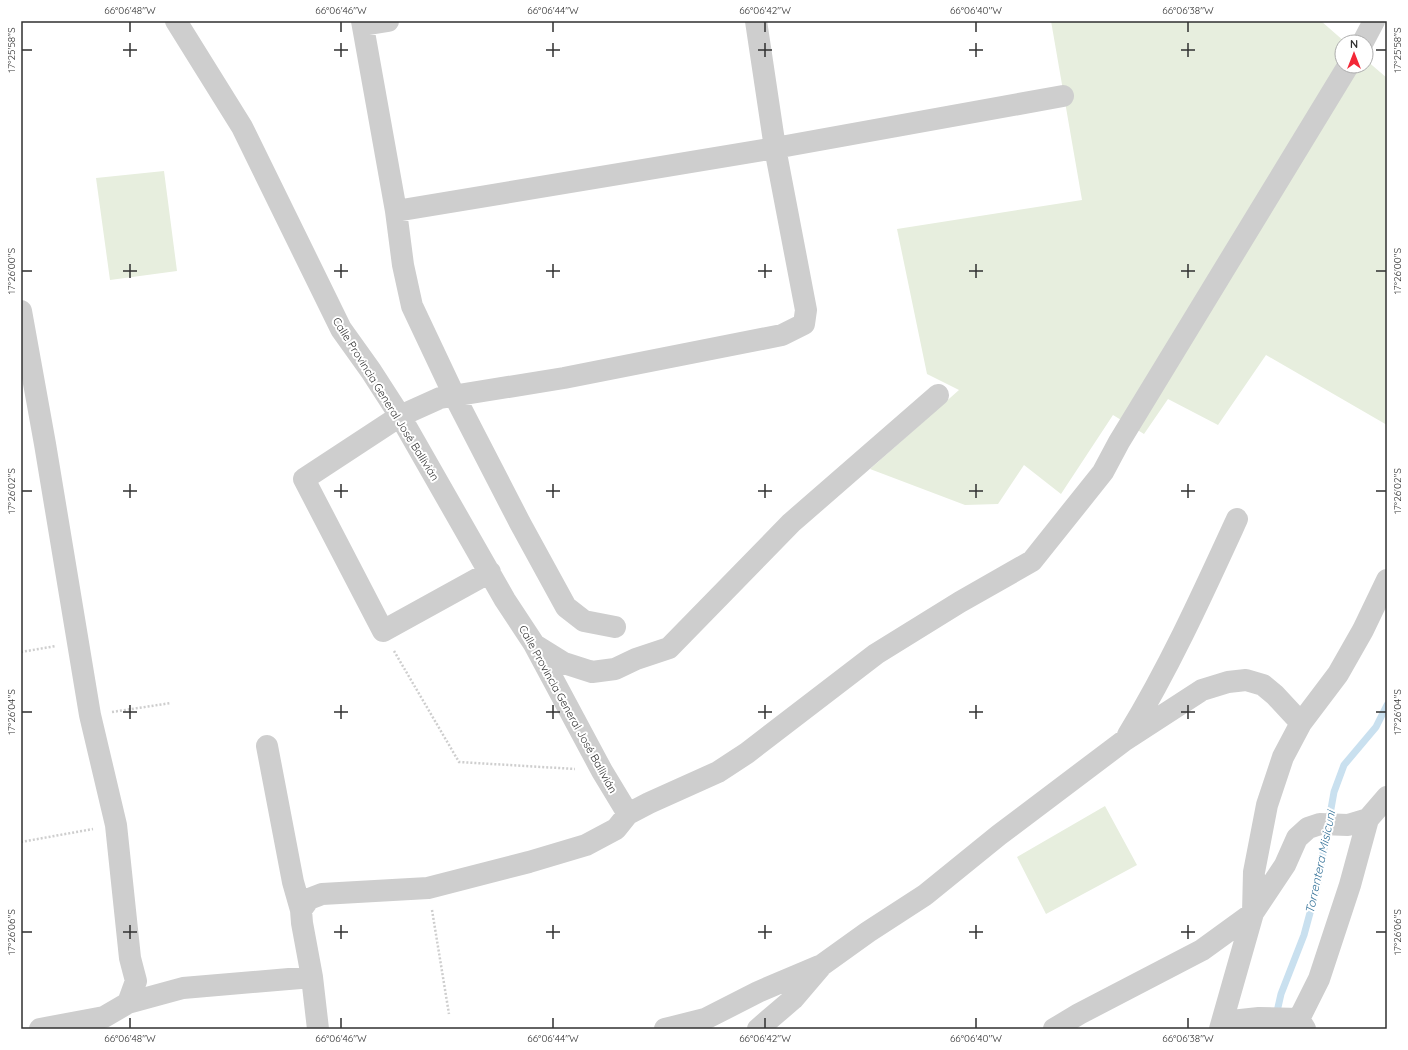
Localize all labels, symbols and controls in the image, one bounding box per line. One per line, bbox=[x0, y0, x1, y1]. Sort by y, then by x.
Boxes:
text: 66°06'48"W bbox=[104, 4, 156, 17]
text: 66°06'46"W bbox=[315, 4, 367, 17]
text: 66°06'44"W bbox=[527, 4, 579, 17]
text: 66°06'42"W bbox=[739, 4, 791, 17]
text: 66°06'40"W bbox=[950, 4, 1002, 17]
text: 66°06'38"W bbox=[1162, 4, 1214, 17]
text: 17°25'58"S bbox=[5, 27, 18, 73]
text: 17°25'58"S bbox=[1391, 27, 1404, 73]
north arrow bbox=[1334, 34, 1374, 74]
text: N bbox=[1350, 37, 1358, 51]
text: 17°26'00"S bbox=[5, 247, 18, 294]
text: 17°26'00"S bbox=[1391, 247, 1404, 294]
street label: Calle Provincia General José Ballivián bbox=[330, 315, 442, 483]
text: 17°26'02"S bbox=[5, 468, 18, 514]
text: 17°26'02"S bbox=[1391, 468, 1404, 514]
street label: Calle Provincia General José Ballivián bbox=[516, 623, 620, 795]
text: 17°26'04"S bbox=[5, 689, 18, 735]
text: 17°26'04"S bbox=[1391, 689, 1404, 735]
water label: Torrentera Misicuni bbox=[1302, 808, 1339, 915]
text: 17°26'06"S bbox=[5, 909, 18, 955]
text: 17°26'06"S bbox=[1391, 909, 1404, 955]
text: 66°06'48"W bbox=[104, 1032, 156, 1045]
text: 66°06'46"W bbox=[315, 1032, 367, 1045]
text: 66°06'44"W bbox=[527, 1032, 579, 1045]
text: 66°06'42"W bbox=[739, 1032, 791, 1045]
text: 66°06'40"W bbox=[950, 1032, 1002, 1045]
text: 66°06'38"W bbox=[1162, 1032, 1214, 1045]

